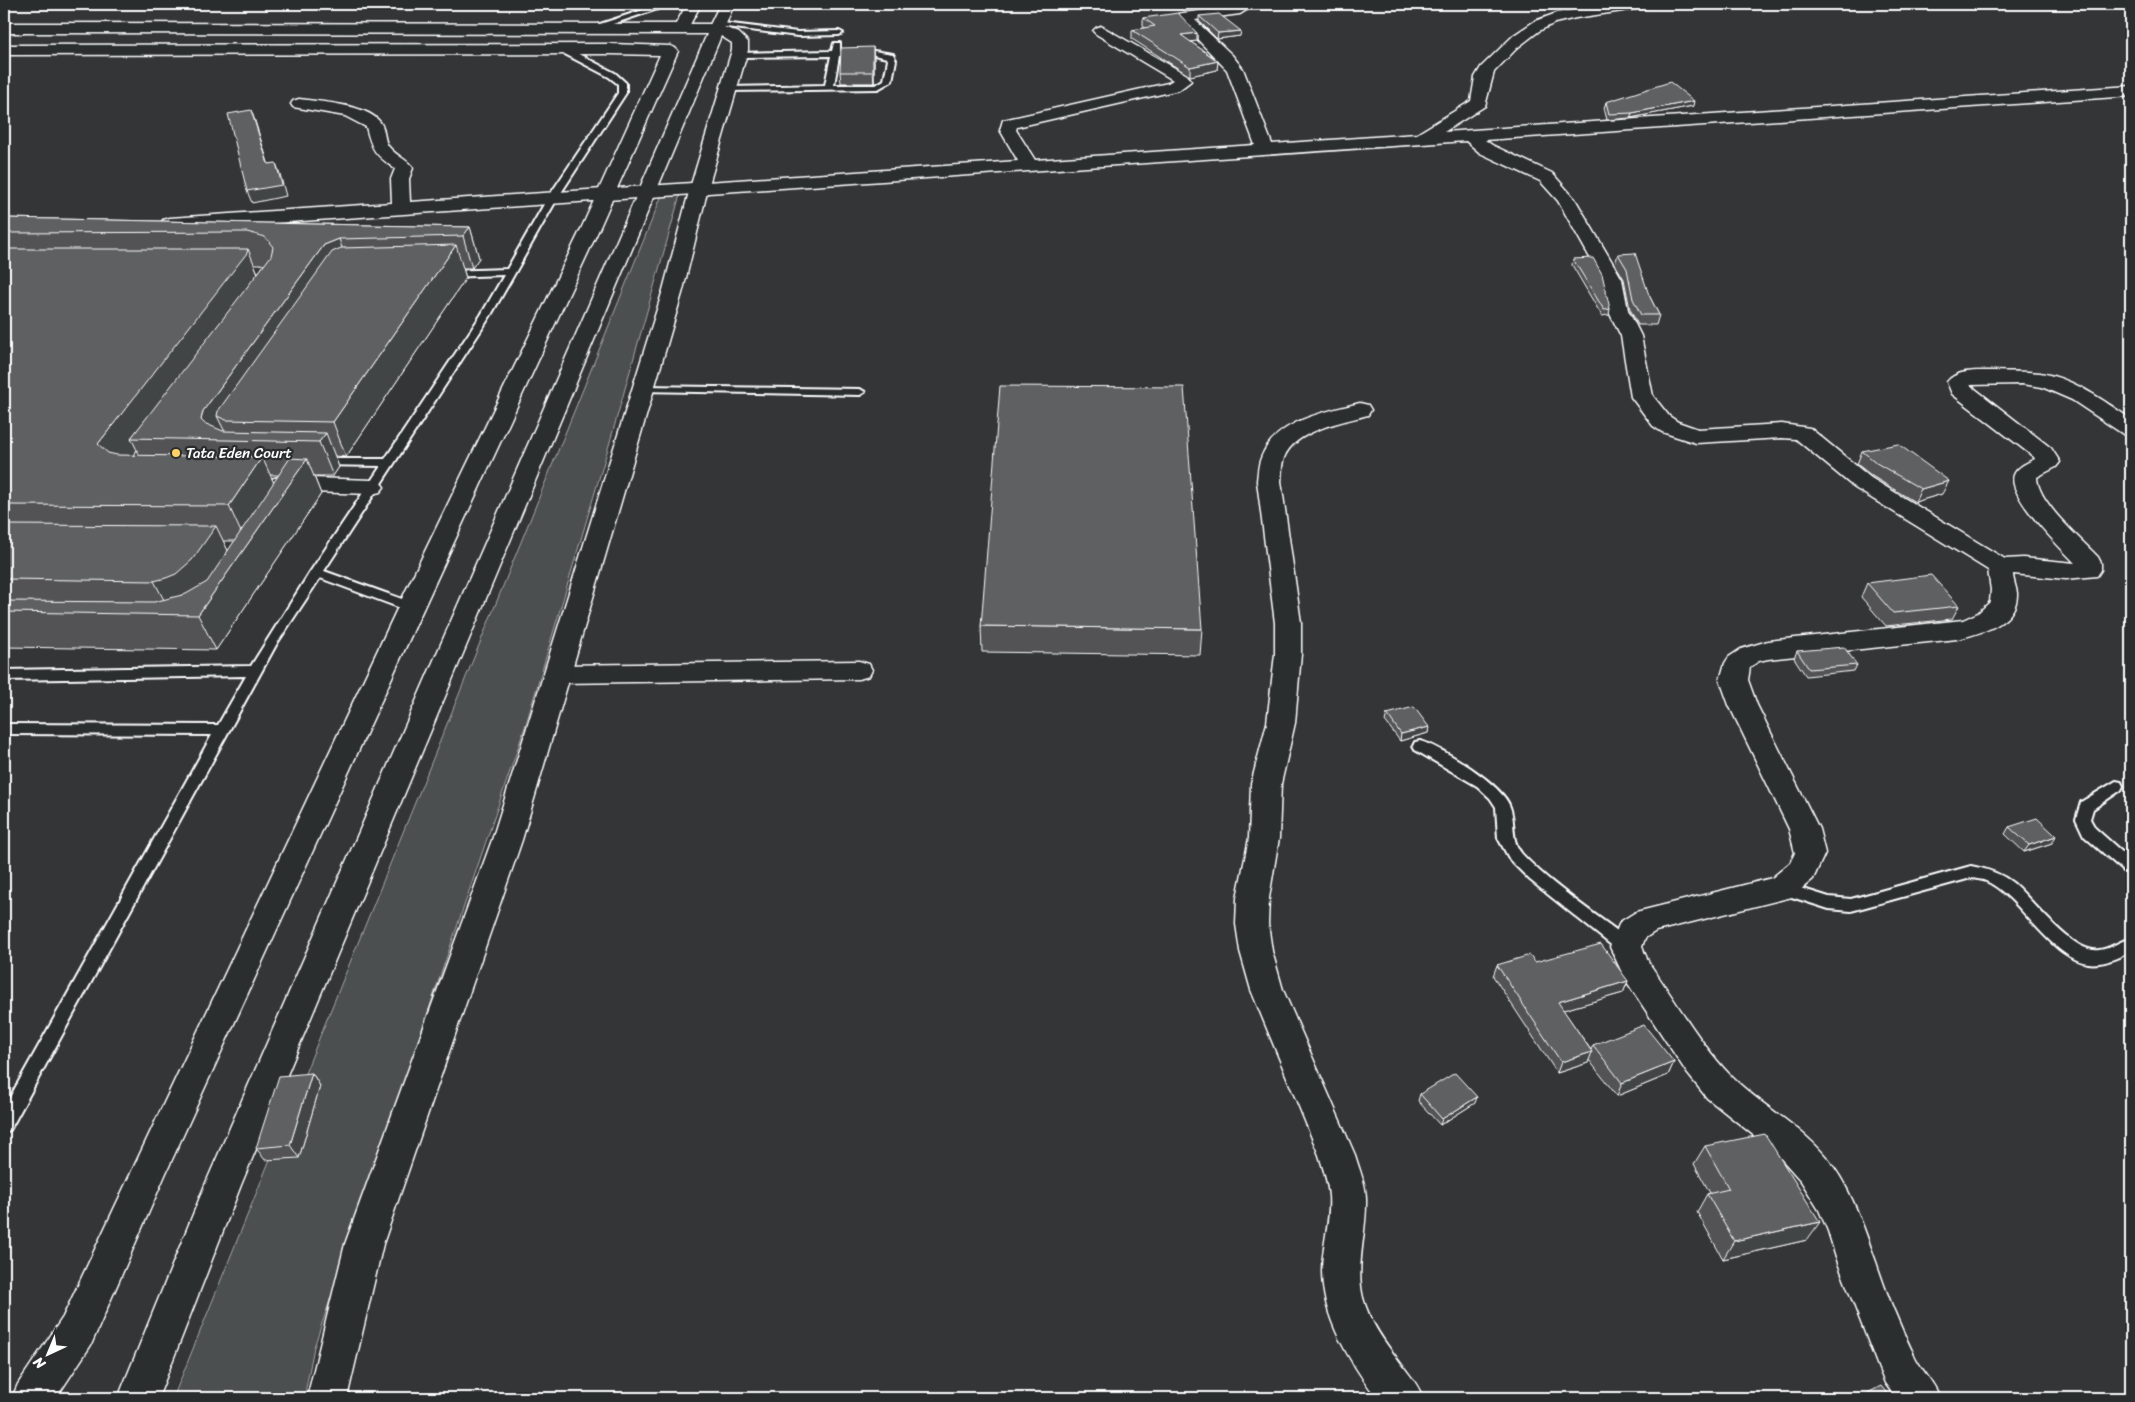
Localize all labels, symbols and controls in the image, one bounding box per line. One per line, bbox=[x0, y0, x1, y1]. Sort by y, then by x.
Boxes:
place label: Tata Eden Court bbox=[186, 440, 292, 466]
marker: Tata Eden Court bbox=[170, 447, 182, 459]
north arrow bbox=[22, 1330, 72, 1380]
text: N bbox=[27, 1350, 52, 1376]

